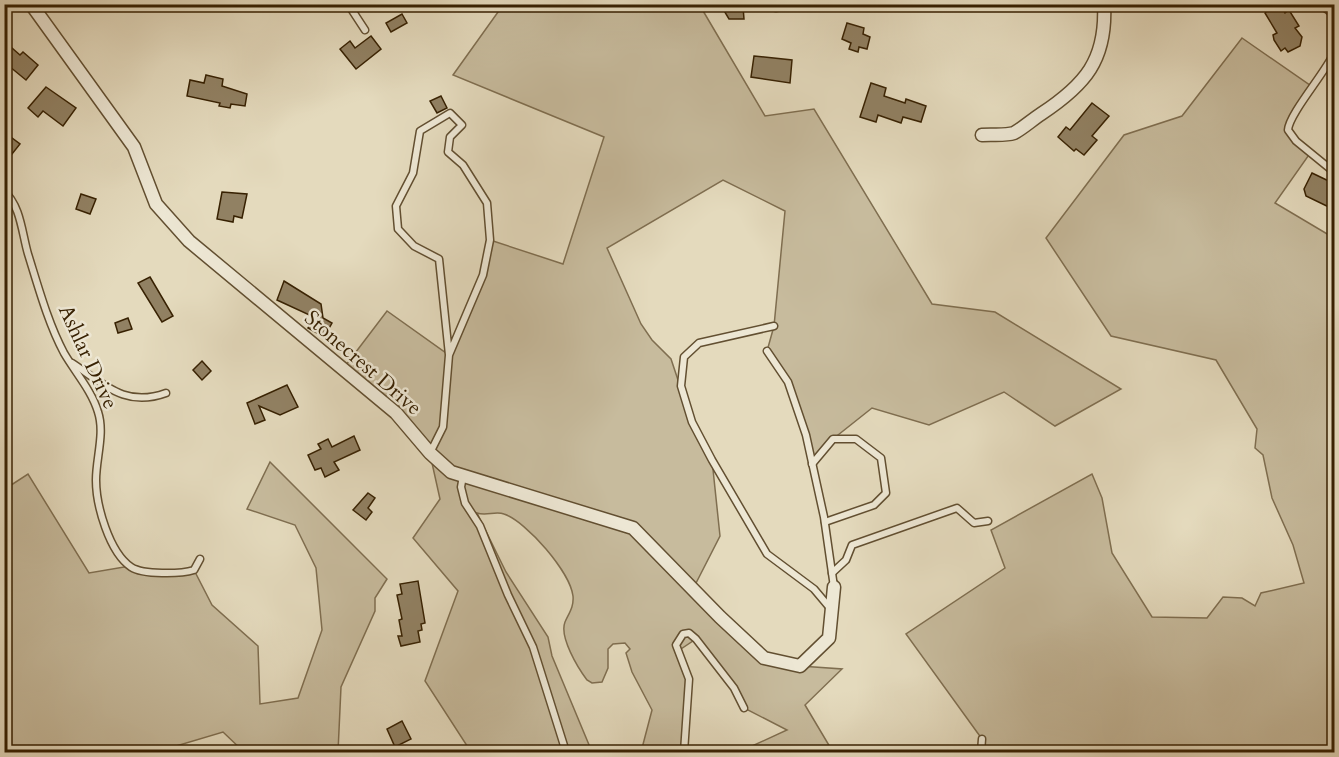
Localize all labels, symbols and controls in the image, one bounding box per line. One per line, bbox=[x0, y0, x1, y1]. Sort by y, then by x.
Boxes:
street label: Ashlar Drive bbox=[51, 300, 125, 414]
street label: Stonecrest Drive bbox=[298, 304, 428, 422]

